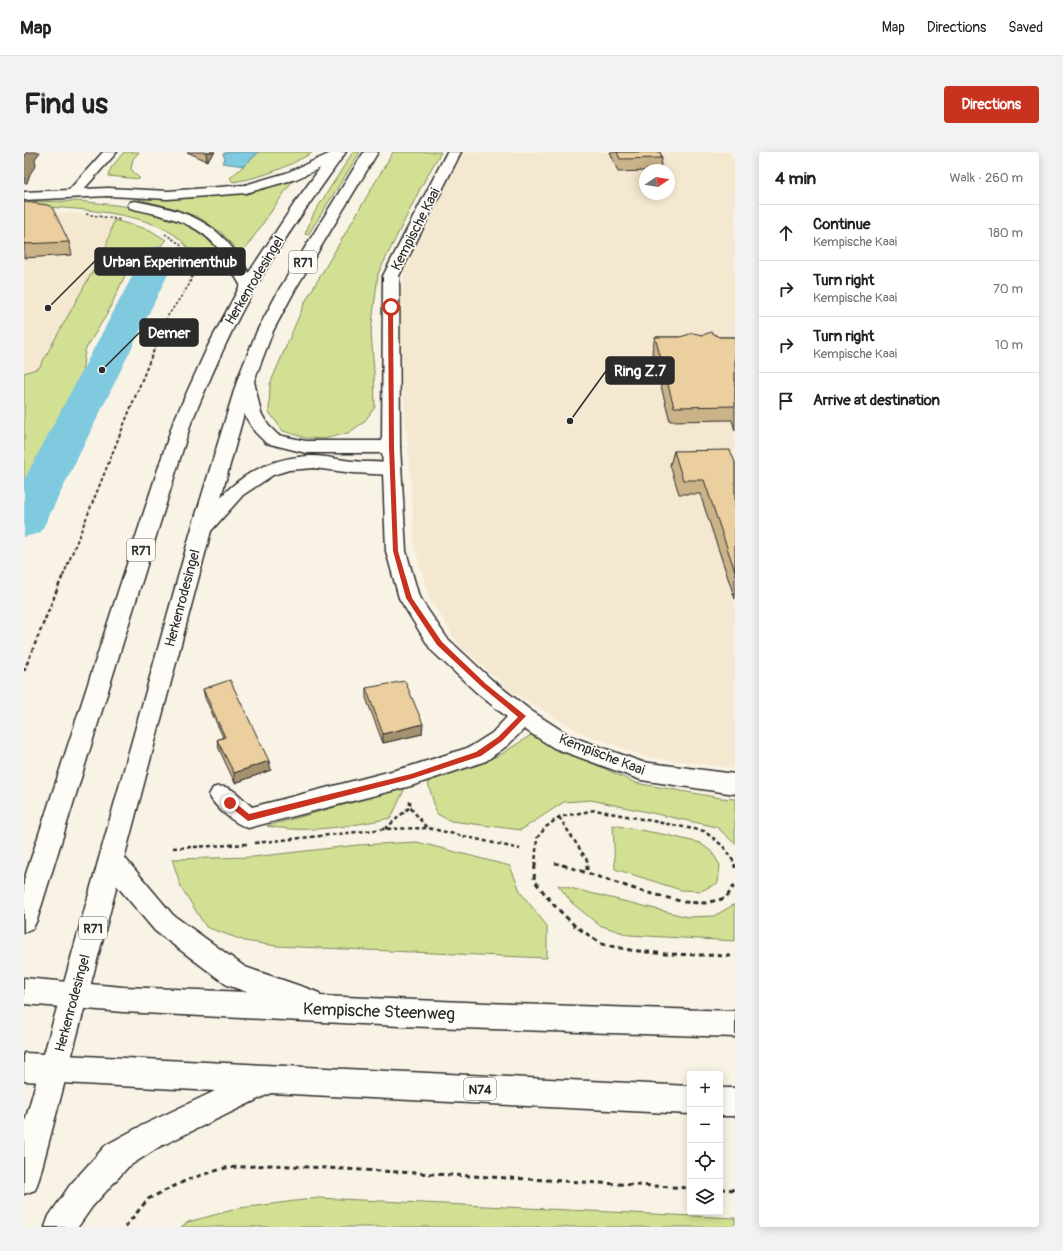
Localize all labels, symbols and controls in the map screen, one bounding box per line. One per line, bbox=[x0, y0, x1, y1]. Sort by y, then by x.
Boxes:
text: Map bbox=[20, 16, 51, 40]
text: Map bbox=[882, 19, 905, 36]
text: Directions bbox=[927, 19, 986, 36]
text: Saved bbox=[1008, 19, 1043, 36]
button: Directions bbox=[944, 86, 1039, 123]
text: Find us bbox=[24, 87, 108, 122]
north arrow bbox=[639, 164, 675, 200]
text: 4 min bbox=[775, 168, 816, 189]
text: Walk · 260 m bbox=[949, 170, 1023, 186]
street label: Kempische Kaai bbox=[387, 185, 444, 273]
text: Continue bbox=[813, 215, 871, 234]
icon: ahead bbox=[775, 222, 797, 244]
text: 180 m bbox=[988, 225, 1023, 241]
street label: Herkenrodesingel bbox=[221, 233, 288, 328]
text: Kempische Kaai bbox=[813, 234, 897, 250]
callout: Urban Experimenthub bbox=[95, 248, 245, 275]
road number: R71 bbox=[289, 251, 317, 273]
text: Urban Experimenthub bbox=[103, 253, 237, 272]
text: Turn right bbox=[813, 271, 874, 290]
icon: right bbox=[775, 278, 797, 300]
text: 70 m bbox=[993, 281, 1023, 297]
text: Kempische Kaai bbox=[813, 290, 897, 306]
route start bbox=[382, 298, 400, 316]
callout: Demer bbox=[140, 319, 198, 346]
text: Demer bbox=[148, 324, 191, 343]
text: Turn right bbox=[813, 327, 874, 346]
icon: right bbox=[775, 334, 797, 356]
text: 10 m bbox=[995, 337, 1023, 353]
text: Kempische Kaai bbox=[813, 346, 897, 362]
callout: Ring Z.7 bbox=[606, 357, 674, 384]
text: Ring Z.7 bbox=[614, 362, 666, 381]
icon: arrive bbox=[775, 390, 797, 412]
text: Arrive at destination bbox=[813, 391, 940, 410]
road number: R71 bbox=[127, 539, 155, 561]
street label: Herkenrodesingel bbox=[161, 547, 204, 649]
street label: Kempische Kaai bbox=[556, 730, 648, 779]
route end bbox=[221, 794, 239, 812]
road number: R71 bbox=[79, 917, 107, 939]
street label: Herkenrodesingel bbox=[51, 952, 94, 1054]
street label: Kempische Steenweg bbox=[303, 998, 455, 1025]
map controls bbox=[687, 1071, 723, 1215]
button: + bbox=[687, 1071, 723, 1107]
road number: N74 bbox=[464, 1078, 496, 1100]
button: − bbox=[687, 1107, 723, 1143]
button: locate bbox=[687, 1143, 723, 1179]
button: layers bbox=[687, 1179, 723, 1215]

